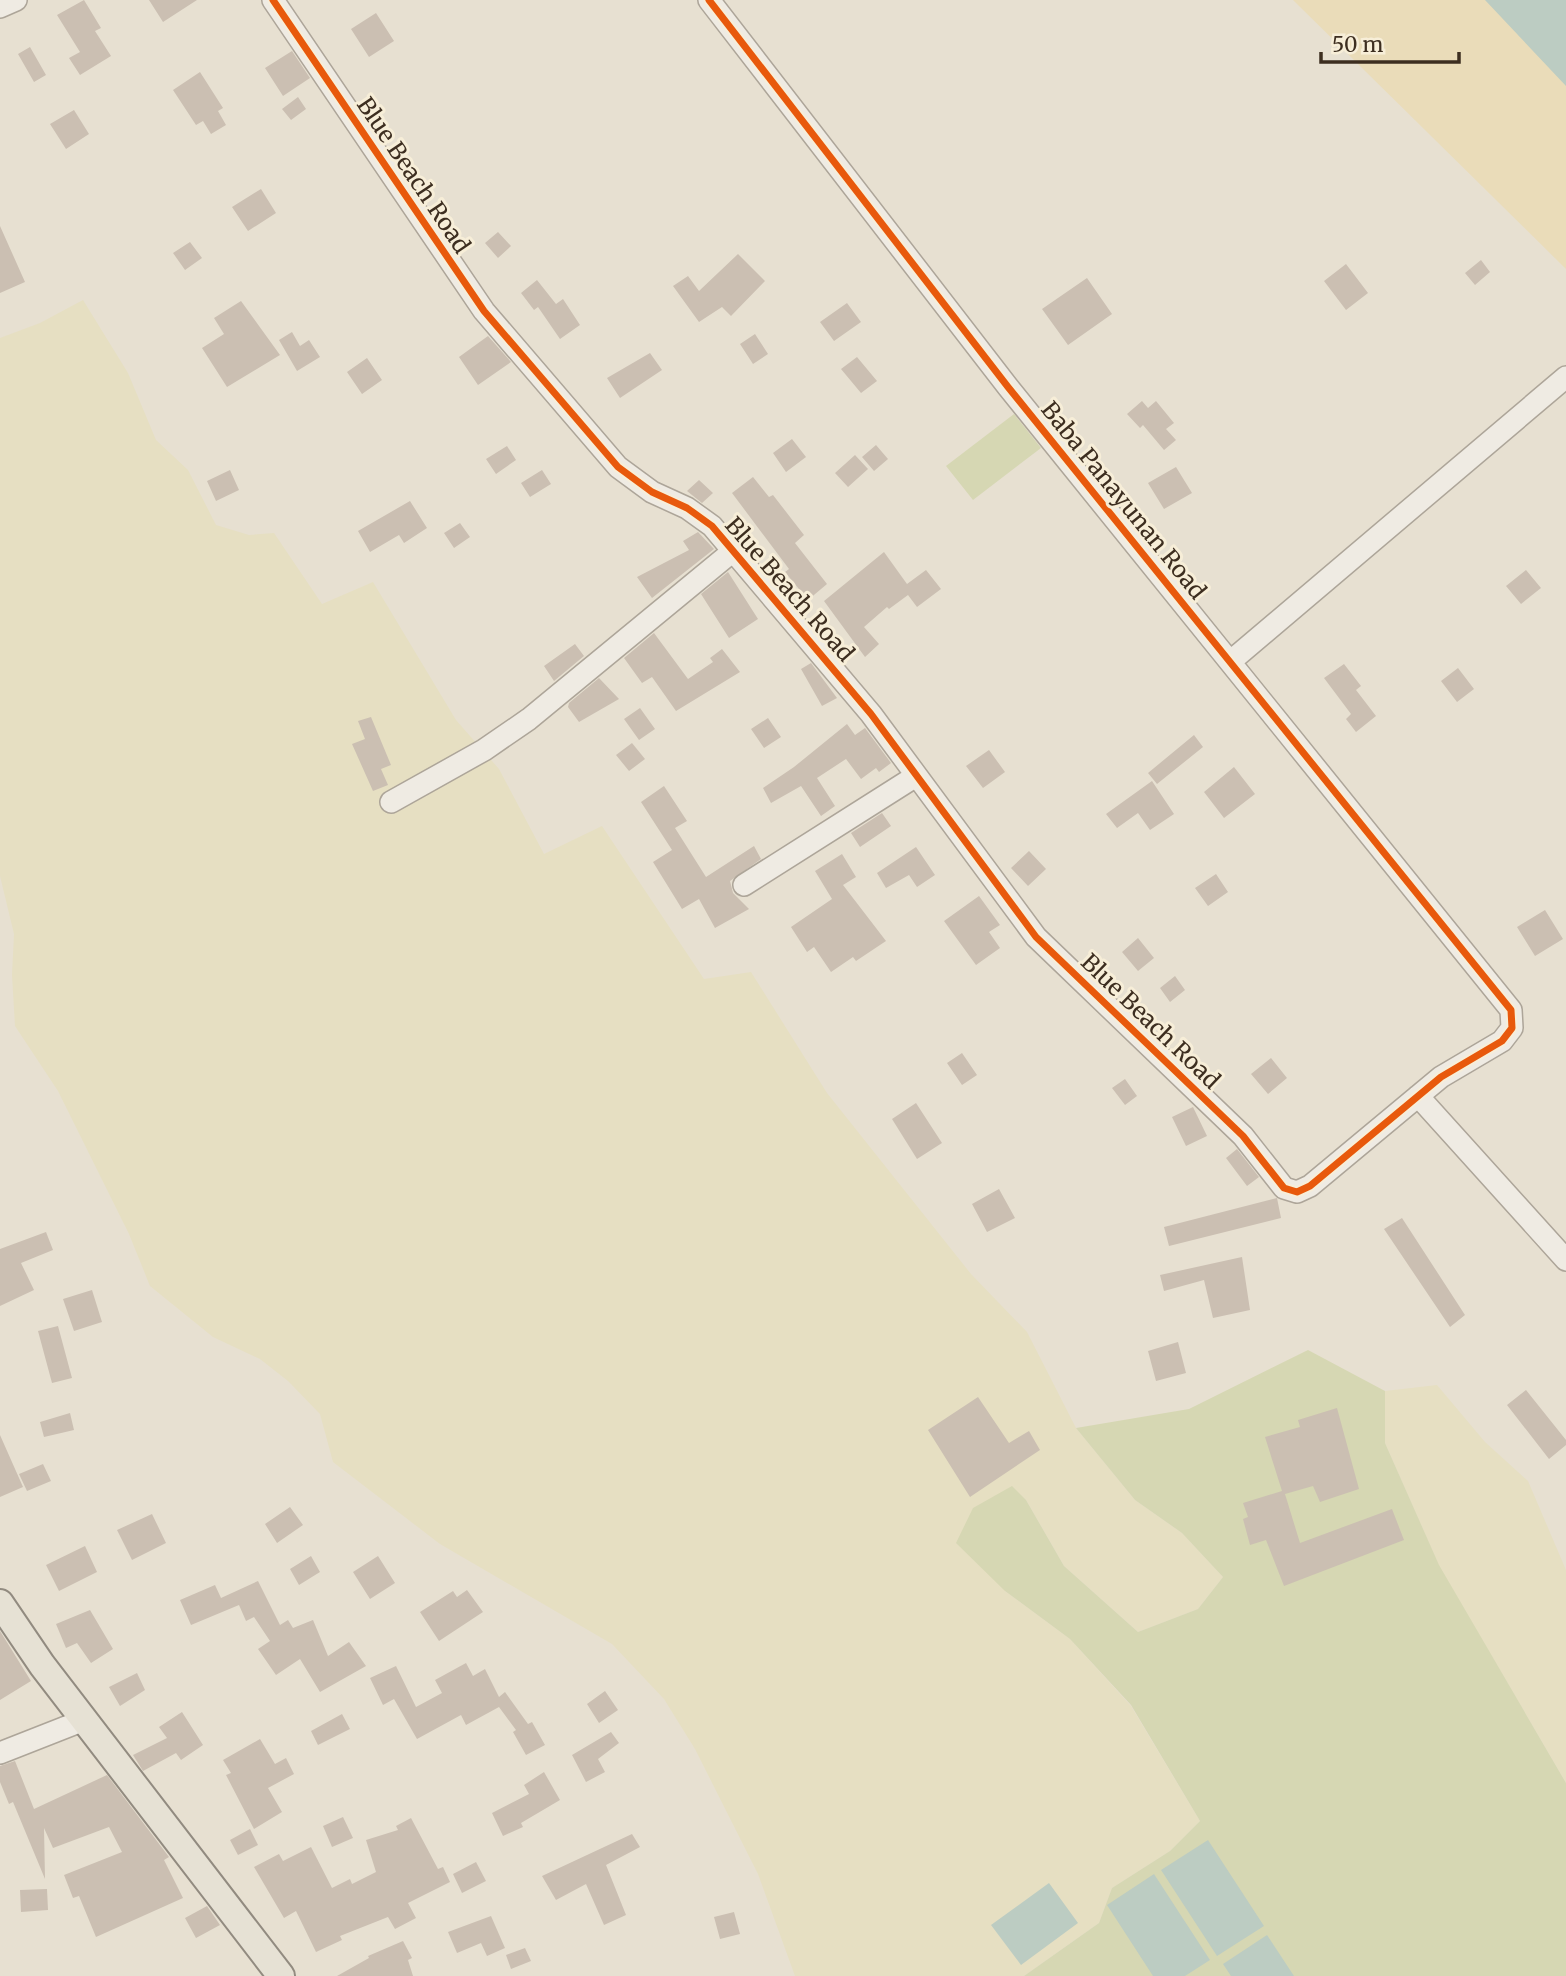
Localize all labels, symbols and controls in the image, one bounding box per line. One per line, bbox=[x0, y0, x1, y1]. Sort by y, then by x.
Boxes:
scale bar bbox=[1321, 21, 1459, 65]
text: 50 m bbox=[1332, 31, 1383, 58]
street label: Blue Beach Road bbox=[351, 91, 477, 259]
street label: Baba Panayunan Road bbox=[1035, 395, 1213, 605]
street label: Blue Beach Road bbox=[719, 511, 861, 667]
street label: Blue Beach Road bbox=[1075, 947, 1227, 1095]

